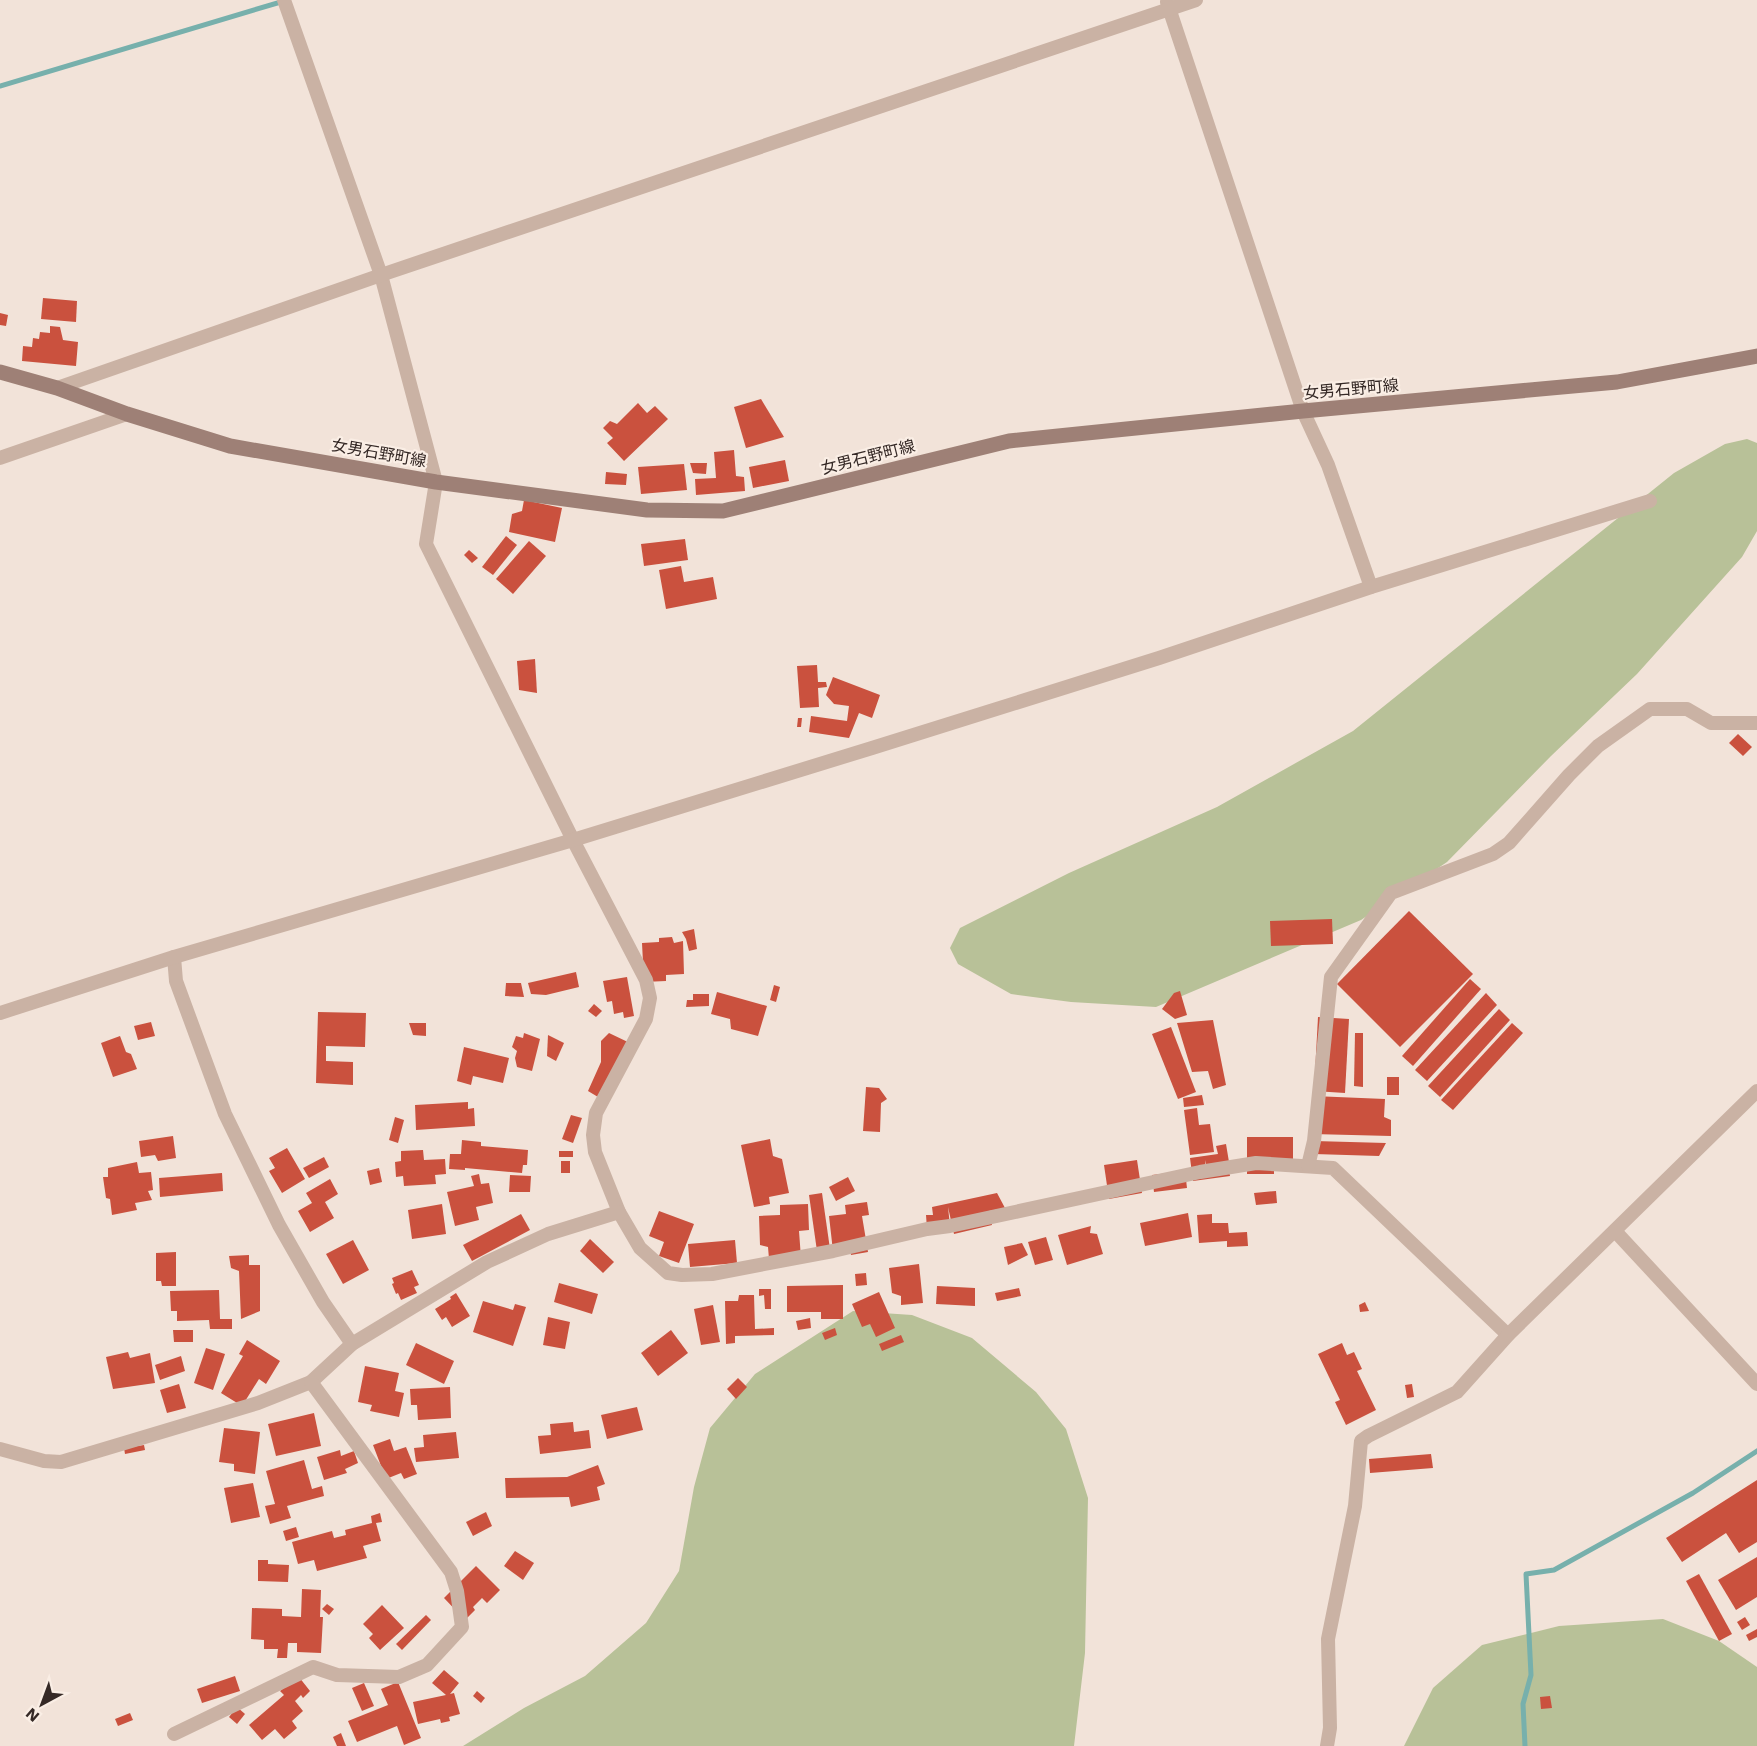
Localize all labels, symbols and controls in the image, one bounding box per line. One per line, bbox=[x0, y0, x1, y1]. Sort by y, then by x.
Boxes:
street label: 女男石野町線 bbox=[1302, 375, 1400, 403]
street label: 女男石野町線 bbox=[330, 435, 428, 471]
street label: 女男石野町線 bbox=[819, 436, 917, 478]
north arrow bbox=[12, 1674, 72, 1734]
text: N bbox=[22, 1704, 43, 1726]

